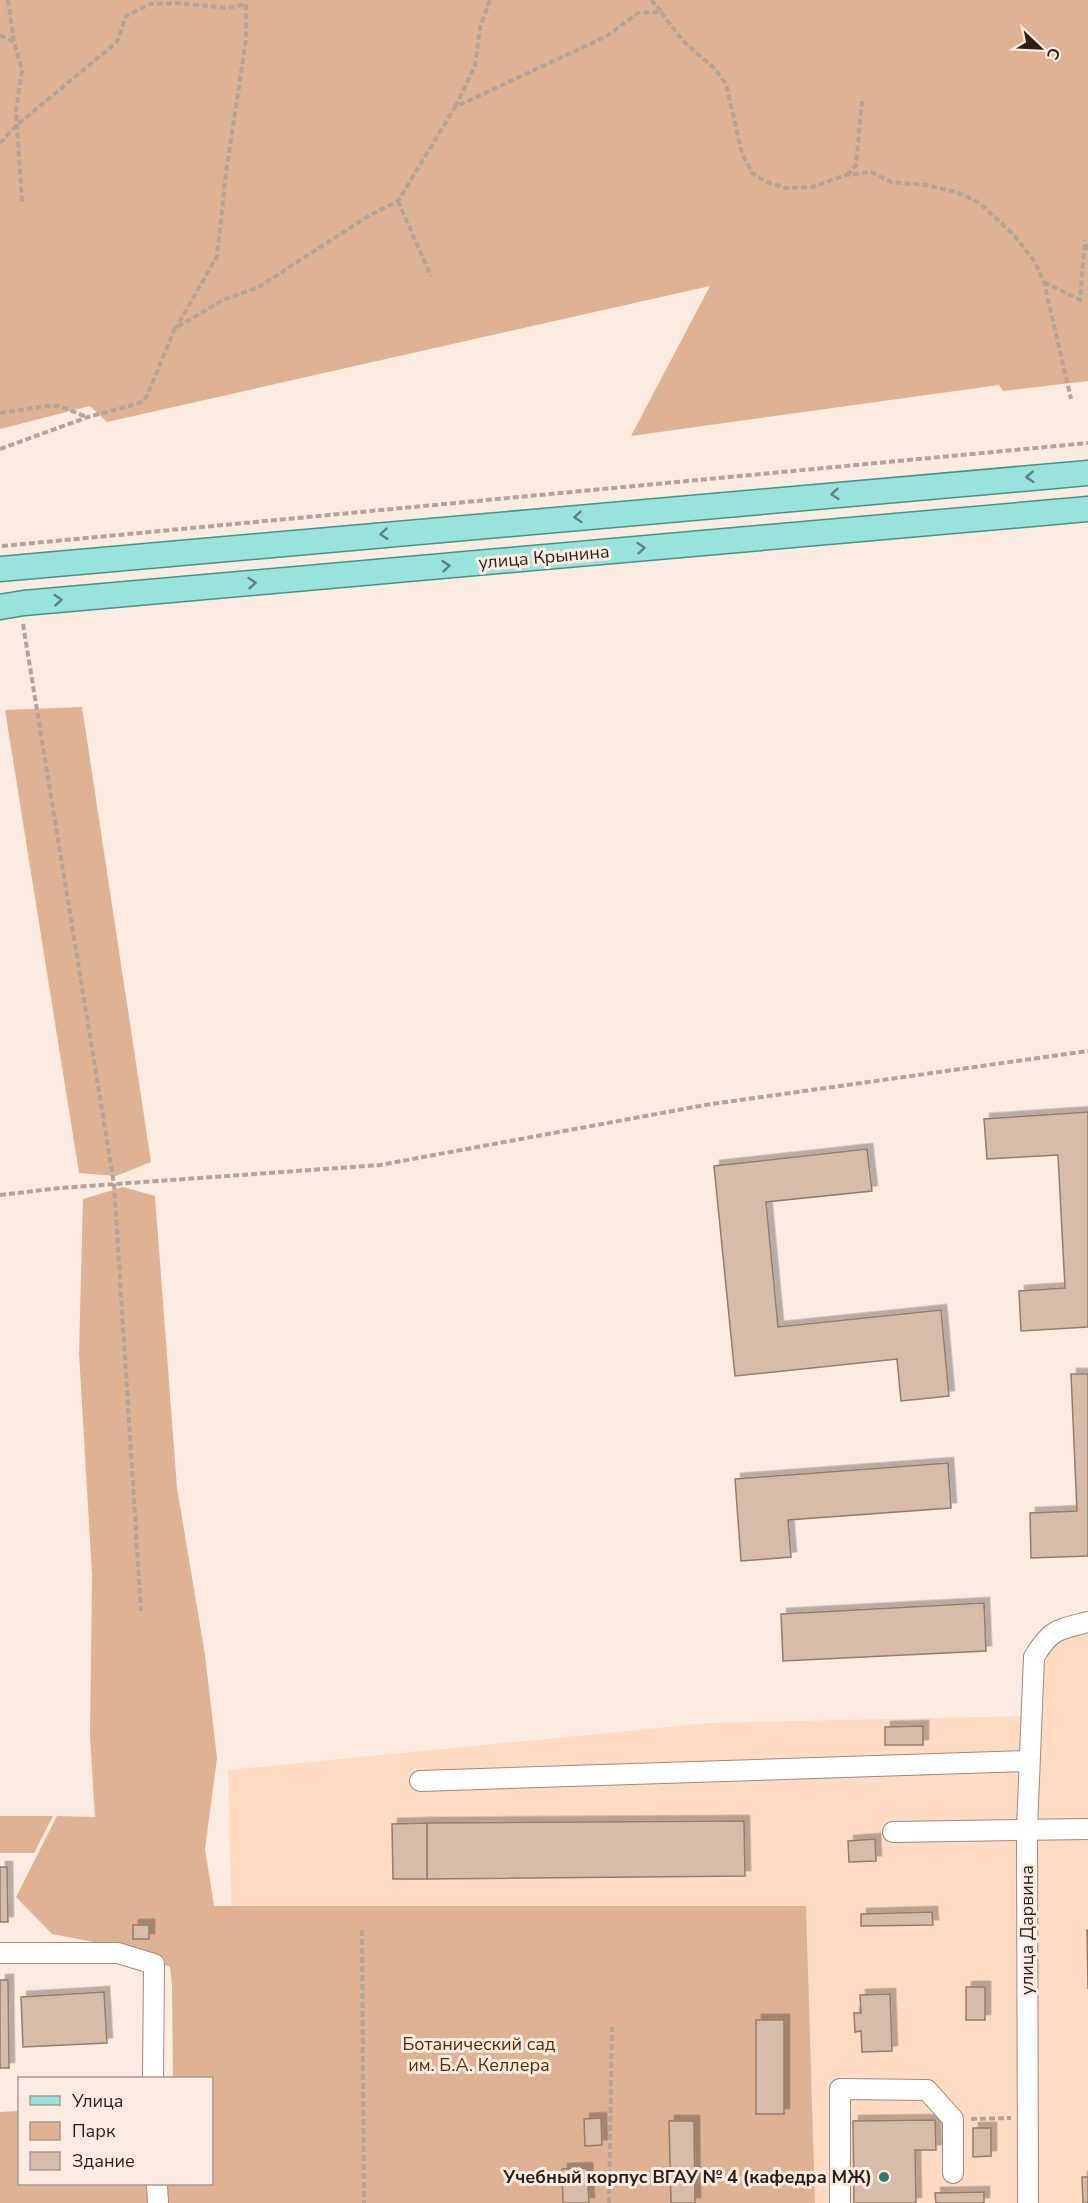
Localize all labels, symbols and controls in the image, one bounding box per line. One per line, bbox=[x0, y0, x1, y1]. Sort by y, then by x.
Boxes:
north arrow bbox=[1010, 18, 1070, 78]
text: С bbox=[1041, 44, 1065, 63]
one-way arrow bbox=[1025, 470, 1034, 483]
one-way arrow bbox=[831, 487, 840, 500]
one-way arrow bbox=[574, 510, 583, 523]
one-way arrow bbox=[380, 527, 389, 540]
street label: улица Крынина bbox=[477, 539, 611, 575]
one-way arrow bbox=[636, 542, 645, 555]
one-way arrow bbox=[442, 559, 451, 572]
one-way arrow bbox=[248, 577, 257, 590]
one-way arrow bbox=[53, 594, 63, 607]
street label: улица Дарвина bbox=[1015, 1865, 1039, 1995]
park label: Ботанический сад им. Б.А. Келлера bbox=[402, 2032, 556, 2077]
legend bbox=[18, 2077, 213, 2185]
text: Улица bbox=[71, 2089, 123, 2113]
text: Парк bbox=[72, 2119, 116, 2143]
text: Здание bbox=[72, 2149, 135, 2173]
place label: Учебный корпус ВГАУ № 4 (кафедра МЖ) bbox=[502, 2165, 872, 2189]
marker: Учебный корпус ВГАУ № 4 (кафедра МЖ) bbox=[877, 2170, 891, 2184]

